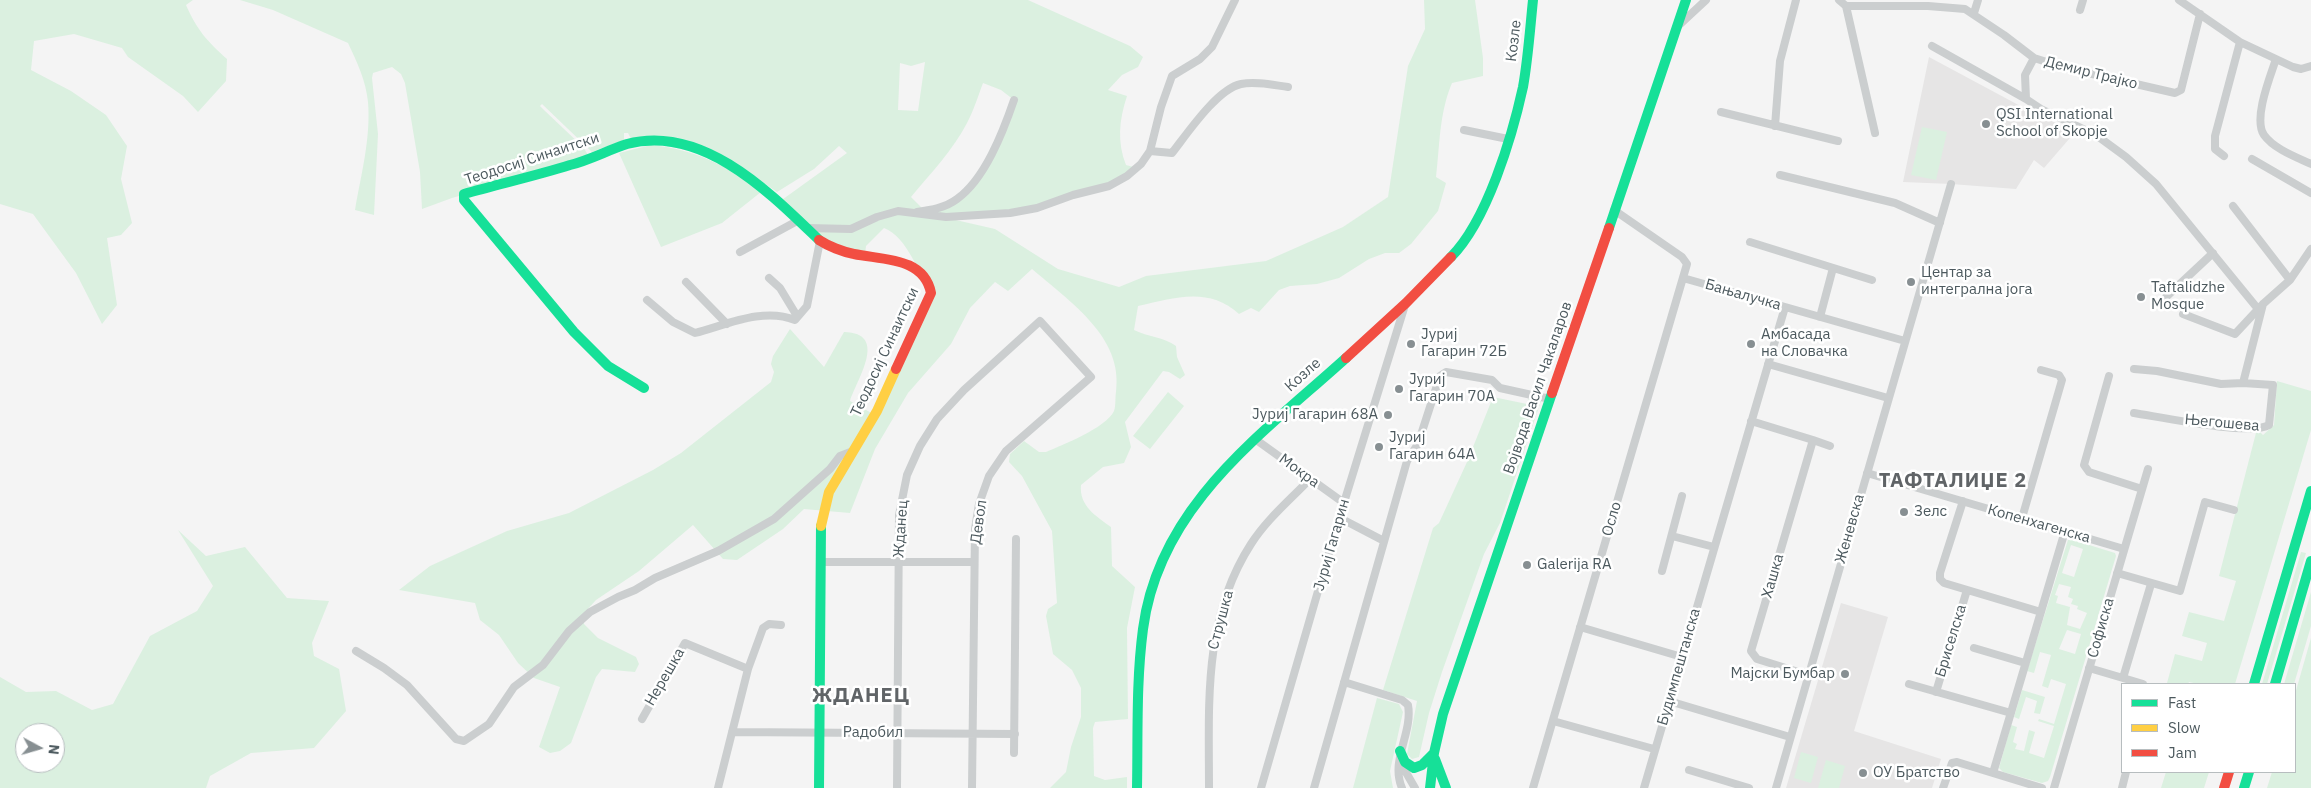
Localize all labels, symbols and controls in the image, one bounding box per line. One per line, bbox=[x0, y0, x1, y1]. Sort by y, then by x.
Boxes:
street label: Козле bbox=[1503, 19, 1525, 63]
street label: Демир Трајко bbox=[2043, 53, 2139, 93]
place label: QSI International School of Skopje bbox=[1996, 106, 2113, 141]
marker: QSI International School of Skopje bbox=[1980, 118, 1992, 130]
street label: Теодосиј Синаитски bbox=[462, 129, 602, 189]
place label: Центар за интегрална јога bbox=[1921, 264, 2032, 299]
street label: Бањалучка bbox=[1703, 276, 1783, 314]
marker: Центар за интегрална јога bbox=[1905, 276, 1917, 288]
place label: Taftalidzhe Mosque bbox=[2151, 279, 2225, 314]
street label: Теодосиј Синаитски bbox=[847, 285, 923, 419]
marker: Taftalidzhe Mosque bbox=[2135, 291, 2147, 303]
street label: Војвода Васил Чакаларов bbox=[1500, 299, 1576, 477]
place label: Јуриј Гагарин 72Б bbox=[1421, 326, 1507, 361]
place label: Амбасада на Словачка bbox=[1761, 326, 1848, 361]
marker: Јуриј Гагарин 72Б bbox=[1405, 338, 1417, 350]
marker: Амбасада на Словачка bbox=[1745, 338, 1757, 350]
street label: Козле bbox=[1281, 354, 1325, 396]
place label: Јуриј Гагарин 70А bbox=[1409, 371, 1495, 406]
marker: Јуриј Гагарин 70А bbox=[1393, 383, 1405, 395]
place label: Јуриј Гагарин 68А bbox=[1252, 406, 1378, 424]
marker: Јуриј Гагарин 68А bbox=[1382, 409, 1394, 421]
street label: Његошева bbox=[2184, 411, 2260, 435]
place label: Јуриј Гагарин 64А bbox=[1389, 429, 1475, 464]
marker: Јуриј Гагарин 64А bbox=[1373, 441, 1385, 453]
street label: Мокра bbox=[1275, 450, 1323, 492]
district label: ТАФТАЛИЏЕ 2 bbox=[1877, 469, 2029, 493]
street label: Женевска bbox=[1831, 492, 1869, 566]
street label: Јуриј Гагарин bbox=[1310, 497, 1354, 593]
street label: Жданец bbox=[890, 499, 912, 559]
street label: Девол bbox=[967, 499, 991, 545]
street label: Осло bbox=[1599, 500, 1625, 538]
street label: Копенхагенска bbox=[1986, 501, 2092, 547]
place label: Зелс bbox=[1914, 503, 1947, 521]
marker: Зелс bbox=[1898, 506, 1910, 518]
street label: Хашка bbox=[1758, 552, 1788, 600]
place label: Galerija RA bbox=[1537, 556, 1612, 574]
marker: Galerija RA bbox=[1521, 559, 1533, 571]
street label: Струшка bbox=[1204, 588, 1238, 652]
street label: Софиска bbox=[2084, 596, 2118, 660]
street label: Бриселска bbox=[1931, 603, 1971, 679]
street label: Будимпештанска bbox=[1654, 606, 1704, 728]
street label: Нерешка bbox=[641, 645, 689, 709]
place label: Мајски Бумбар bbox=[1730, 665, 1835, 683]
marker: Мајски Бумбар bbox=[1839, 668, 1851, 680]
legend bbox=[2121, 683, 2296, 773]
district label: ЖДАНЕЦ bbox=[811, 684, 911, 708]
text: Fast bbox=[2168, 693, 2196, 712]
text: Slow bbox=[2168, 718, 2201, 737]
north arrow bbox=[15, 723, 65, 773]
street label: Радобил bbox=[843, 724, 903, 742]
text: N bbox=[44, 743, 63, 755]
text: Jam bbox=[2168, 743, 2197, 762]
place label: ОУ Братство bbox=[1873, 764, 1960, 782]
marker: ОУ Братство bbox=[1857, 767, 1869, 779]

